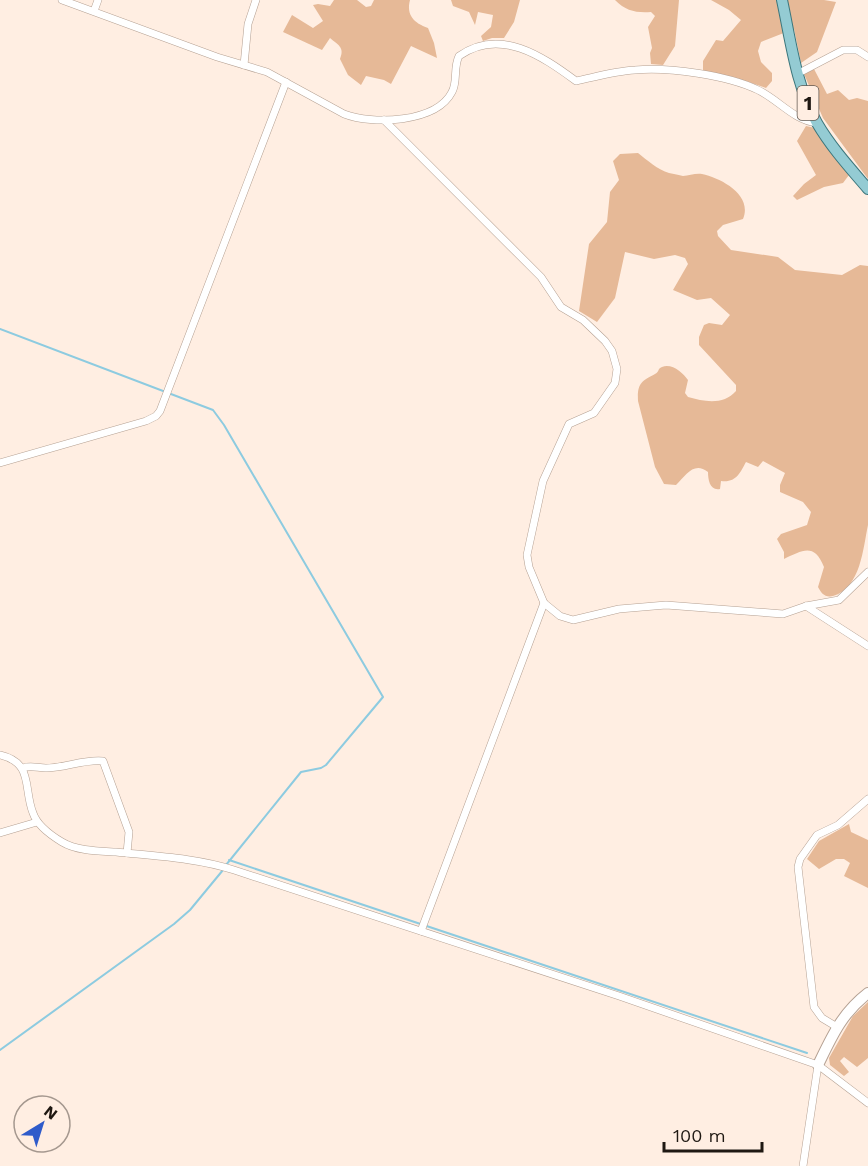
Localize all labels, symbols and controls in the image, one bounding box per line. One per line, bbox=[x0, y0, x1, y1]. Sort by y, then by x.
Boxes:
road number: 1 bbox=[798, 86, 818, 120]
north arrow bbox=[12, 1094, 72, 1154]
text: N bbox=[40, 1101, 61, 1124]
scale bar bbox=[664, 1115, 762, 1153]
text: 100 m bbox=[673, 1125, 726, 1146]

